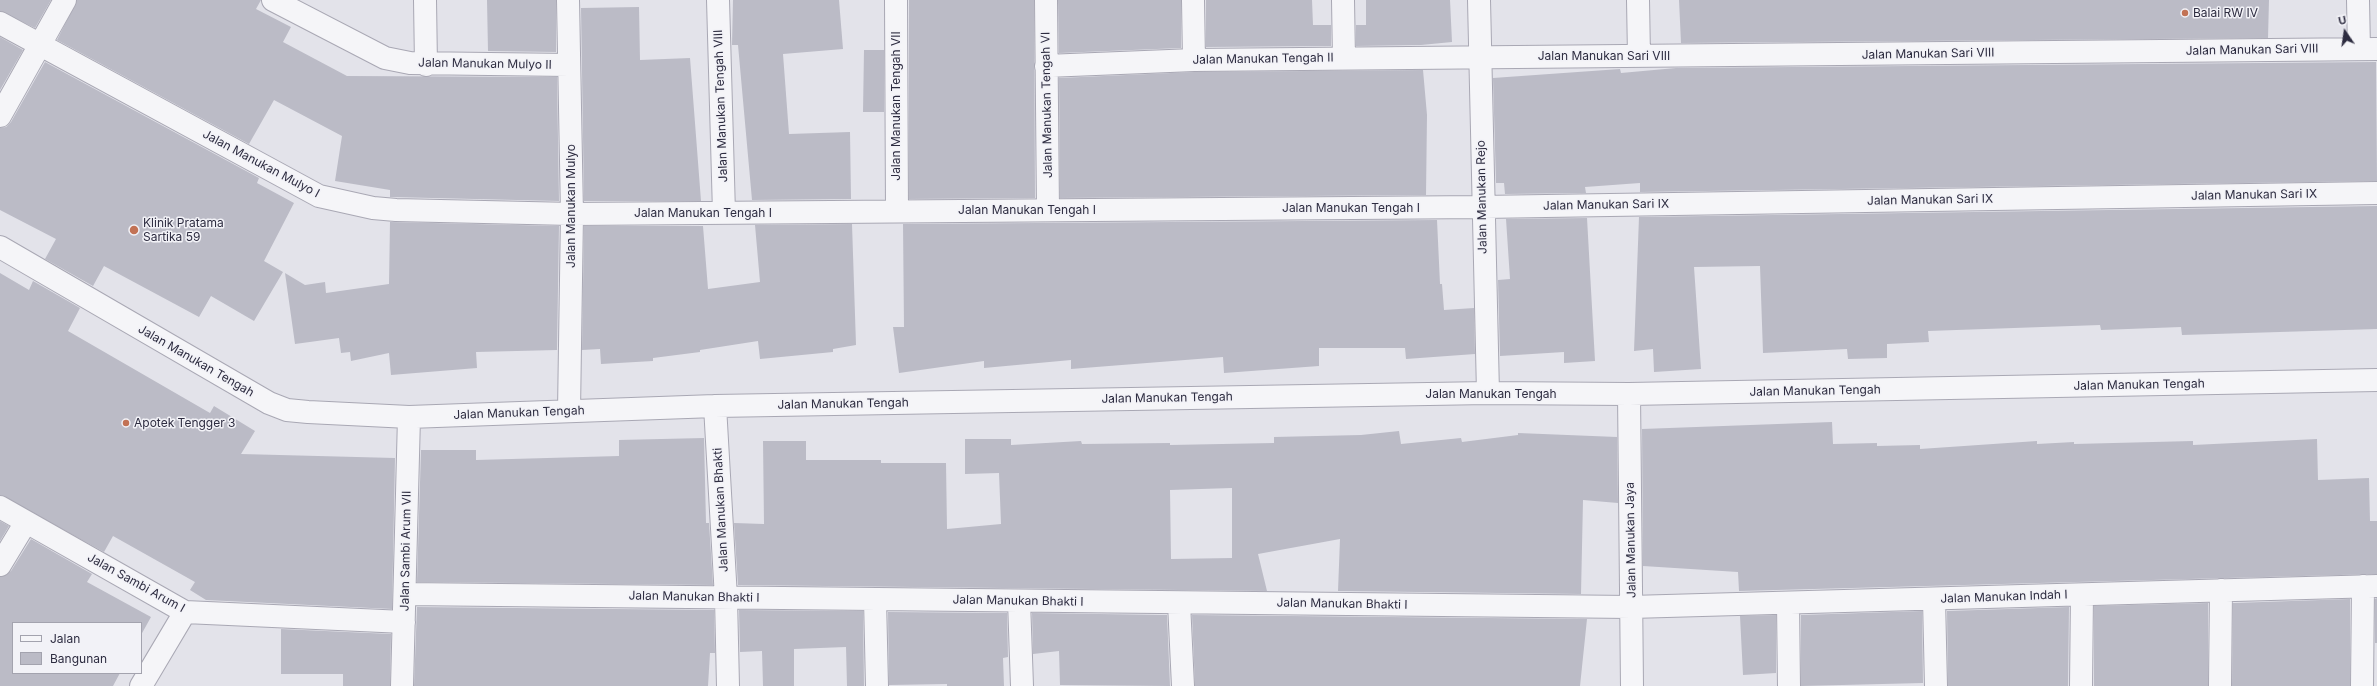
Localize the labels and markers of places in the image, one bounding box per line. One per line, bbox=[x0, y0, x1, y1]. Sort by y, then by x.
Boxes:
place label: Balai RW IV bbox=[2193, 6, 2258, 20]
marker: Balai RW IV bbox=[2180, 8, 2190, 18]
place label: Klinik Pratama Sartika 59 bbox=[143, 216, 224, 244]
marker: Klinik Pratama Sartika 59 bbox=[128, 224, 140, 236]
place label: Apotek Tengger 3 bbox=[134, 416, 236, 430]
marker: Apotek Tengger 3 bbox=[121, 418, 131, 428]

